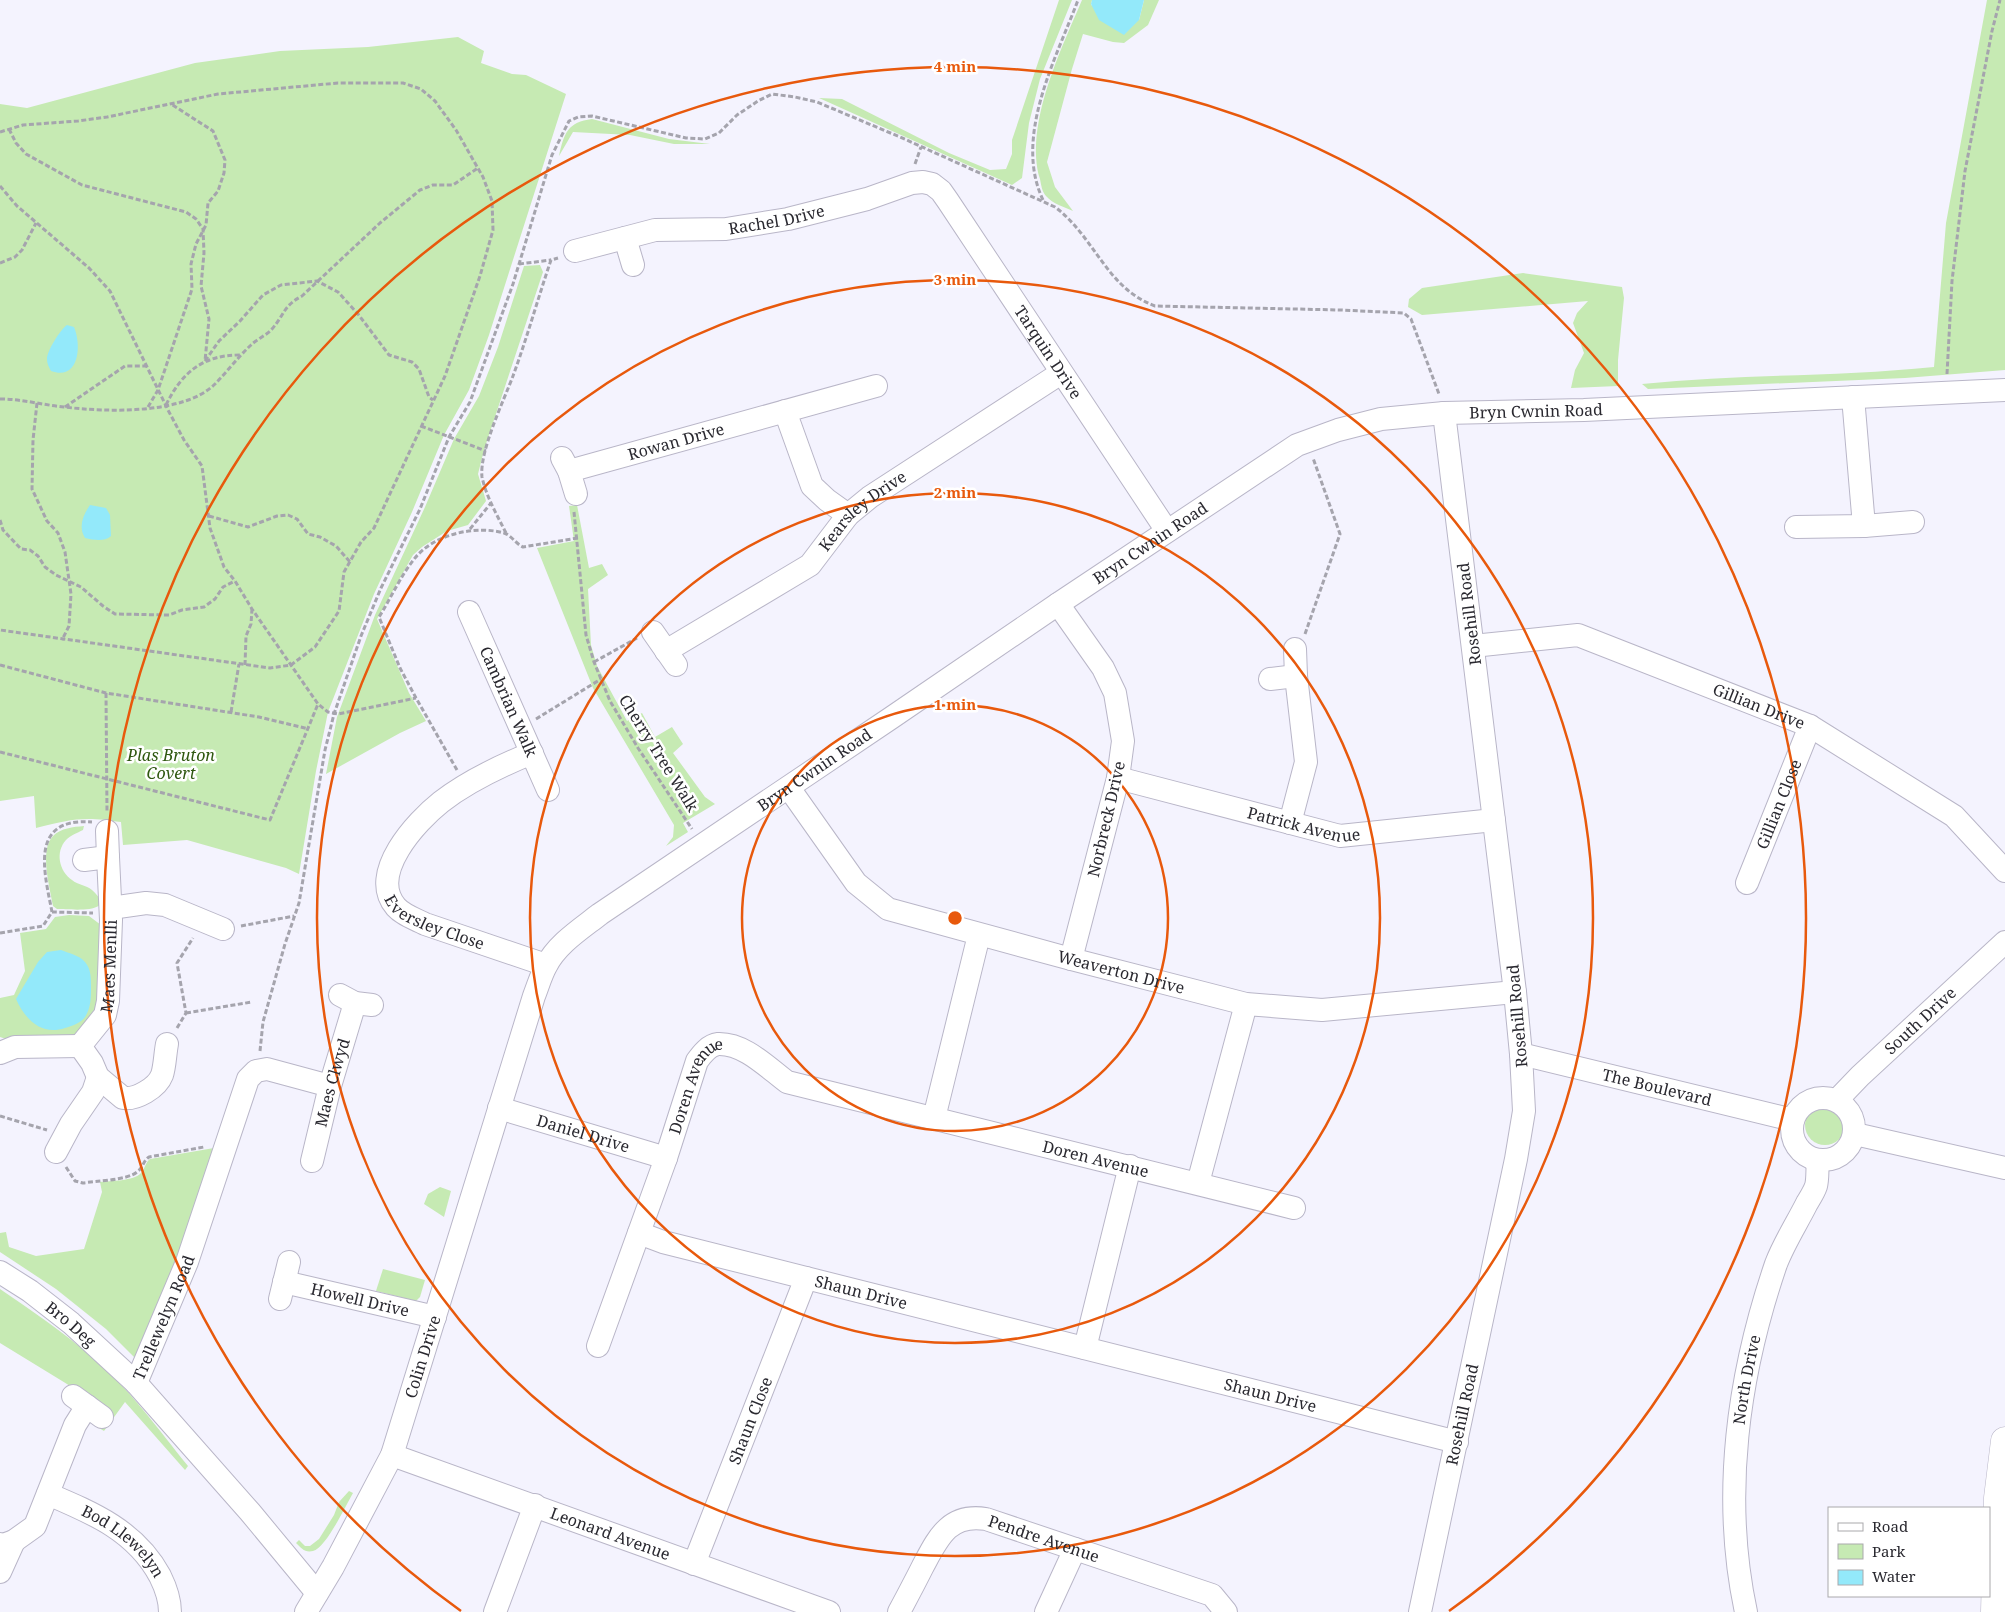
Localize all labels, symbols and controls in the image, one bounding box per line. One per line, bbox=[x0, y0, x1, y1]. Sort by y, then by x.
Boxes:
text: 4 min bbox=[934, 56, 976, 76]
street label: Rachel Drive bbox=[727, 199, 827, 239]
text: 3 min bbox=[934, 269, 976, 289]
street label: Tarquin Drive bbox=[1009, 301, 1087, 403]
street label: Bryn Cwnin Road bbox=[1469, 398, 1604, 423]
street label: Rowan Drive bbox=[625, 418, 727, 465]
street label: Kearsley Drive bbox=[813, 465, 910, 556]
text: 2 min bbox=[934, 482, 976, 502]
street label: Bryn Cwnin Road bbox=[1088, 497, 1212, 589]
street label: Rosehill Road bbox=[1452, 561, 1486, 667]
street label: Cambrian Walk bbox=[475, 643, 543, 761]
street label: Gillian Drive bbox=[1710, 678, 1808, 734]
street label: Cherry Tree Walk bbox=[614, 690, 704, 816]
text: 1 min bbox=[934, 694, 976, 714]
street label: Bryn Cwnin Road bbox=[753, 723, 876, 816]
park label: Plas Bruton Covert bbox=[126, 744, 215, 784]
street label: Gillian Close bbox=[1751, 756, 1807, 852]
street label: Norbreck Drive bbox=[1082, 759, 1130, 879]
street label: Patrick Avenue bbox=[1245, 801, 1361, 847]
street label: Eversley Close bbox=[379, 891, 487, 954]
centre of rings bbox=[946, 909, 964, 927]
street label: Maes Menlli bbox=[95, 919, 122, 1015]
street label: Weaverton Drive bbox=[1055, 945, 1187, 999]
street label: Rosehill Road bbox=[1502, 963, 1532, 1068]
street label: South Drive bbox=[1879, 982, 1961, 1059]
street label: Doren Avenue bbox=[663, 1033, 723, 1137]
street label: Maes Clwyd bbox=[310, 1035, 355, 1129]
street label: The Boulevard bbox=[1600, 1063, 1714, 1111]
street label: Daniel Drive bbox=[534, 1109, 632, 1158]
street label: Doren Avenue bbox=[1040, 1135, 1151, 1183]
street label: Trellewelyn Road bbox=[127, 1252, 200, 1384]
street label: Shaun Drive bbox=[813, 1270, 910, 1314]
street label: Howell Drive bbox=[309, 1278, 411, 1322]
street label: Bro Deg bbox=[41, 1296, 101, 1352]
street label: Colin Drive bbox=[399, 1312, 446, 1401]
street label: North Drive bbox=[1728, 1332, 1766, 1426]
street label: Rosehill Road bbox=[1440, 1361, 1483, 1467]
street label: Shaun Drive bbox=[1222, 1373, 1319, 1417]
street label: Shaun Close bbox=[723, 1374, 777, 1468]
street label: Bod Llewelyn bbox=[78, 1499, 170, 1581]
street label: Leonard Avenue bbox=[547, 1502, 673, 1565]
legend bbox=[1828, 1507, 1990, 1597]
street label: Pendre Avenue bbox=[985, 1510, 1102, 1567]
text: Road bbox=[1872, 1516, 1908, 1536]
text: Park bbox=[1872, 1541, 1906, 1561]
text: Water bbox=[1872, 1566, 1915, 1586]

